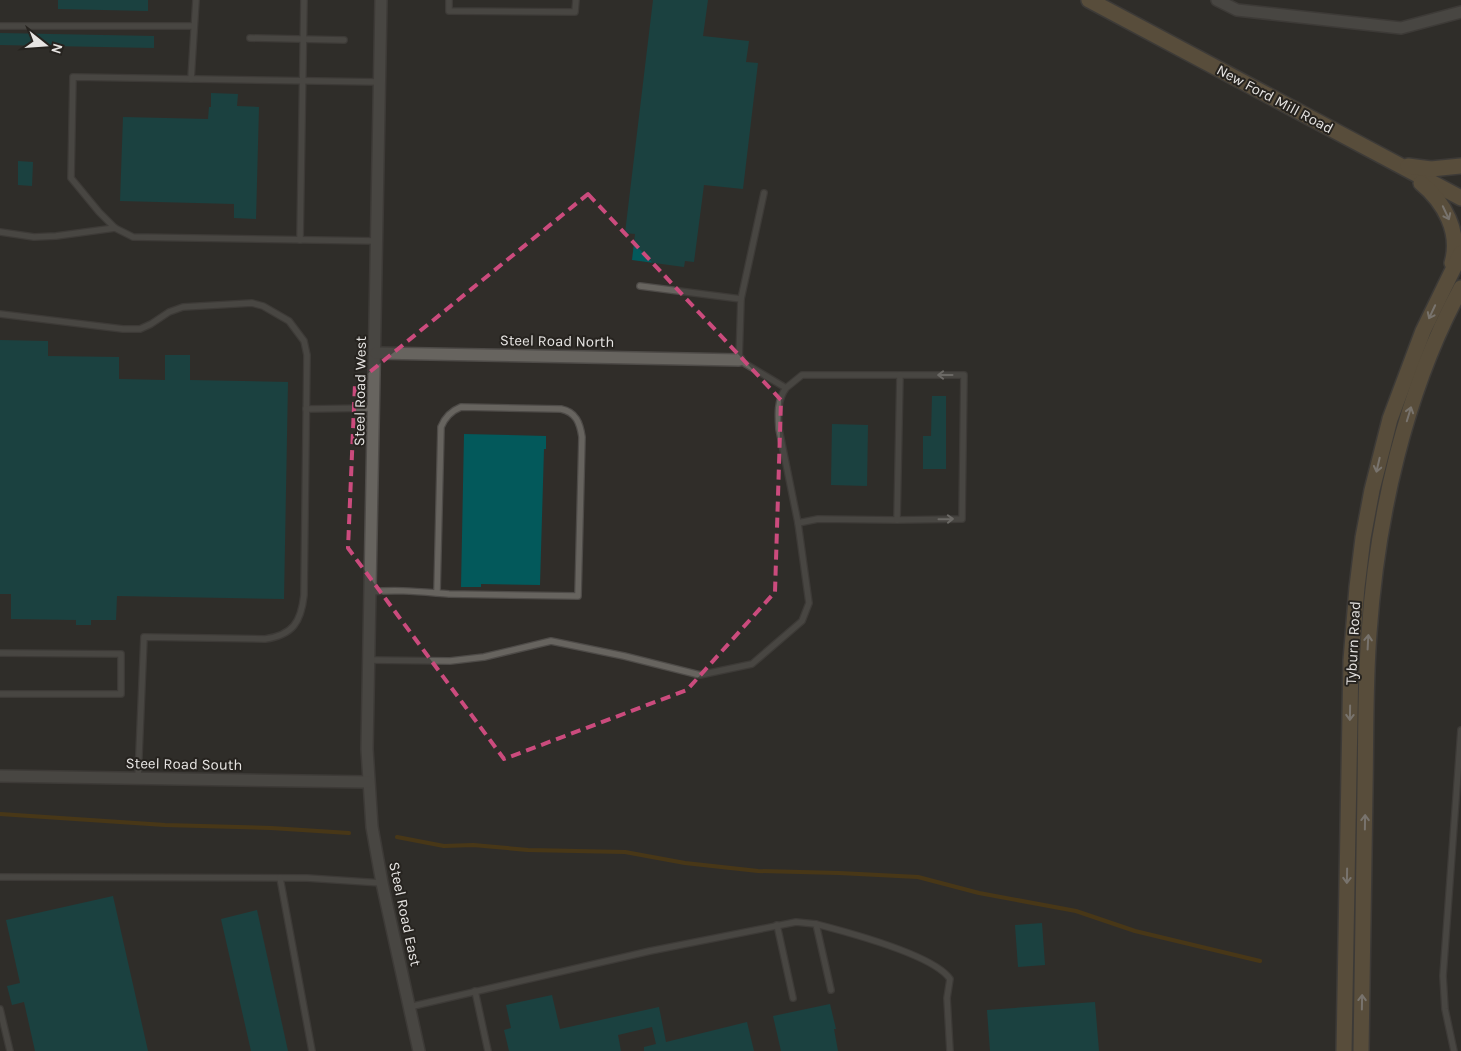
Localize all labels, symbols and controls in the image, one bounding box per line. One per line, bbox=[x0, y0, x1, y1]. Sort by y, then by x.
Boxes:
north arrow bbox=[20, 20, 70, 70]
text: N bbox=[47, 41, 67, 56]
street label: New Ford Mill Road bbox=[1214, 61, 1336, 137]
one-way arrow bbox=[1441, 205, 1451, 220]
one-way arrow bbox=[1426, 304, 1436, 319]
street label: Steel Road North bbox=[500, 331, 614, 351]
street label: Steel Road West bbox=[350, 335, 370, 446]
one-way arrow bbox=[937, 370, 953, 380]
one-way arrow bbox=[1405, 406, 1415, 422]
one-way arrow bbox=[1373, 457, 1382, 473]
one-way arrow bbox=[938, 515, 954, 524]
street label: Tyburn Road bbox=[1342, 601, 1364, 685]
one-way arrow bbox=[1364, 635, 1373, 651]
one-way arrow bbox=[1345, 704, 1355, 721]
street label: Steel Road South bbox=[125, 754, 243, 774]
one-way arrow bbox=[1360, 815, 1370, 831]
street label: Steel Road East bbox=[385, 860, 425, 968]
one-way arrow bbox=[1342, 867, 1352, 883]
one-way arrow bbox=[1357, 995, 1367, 1011]

